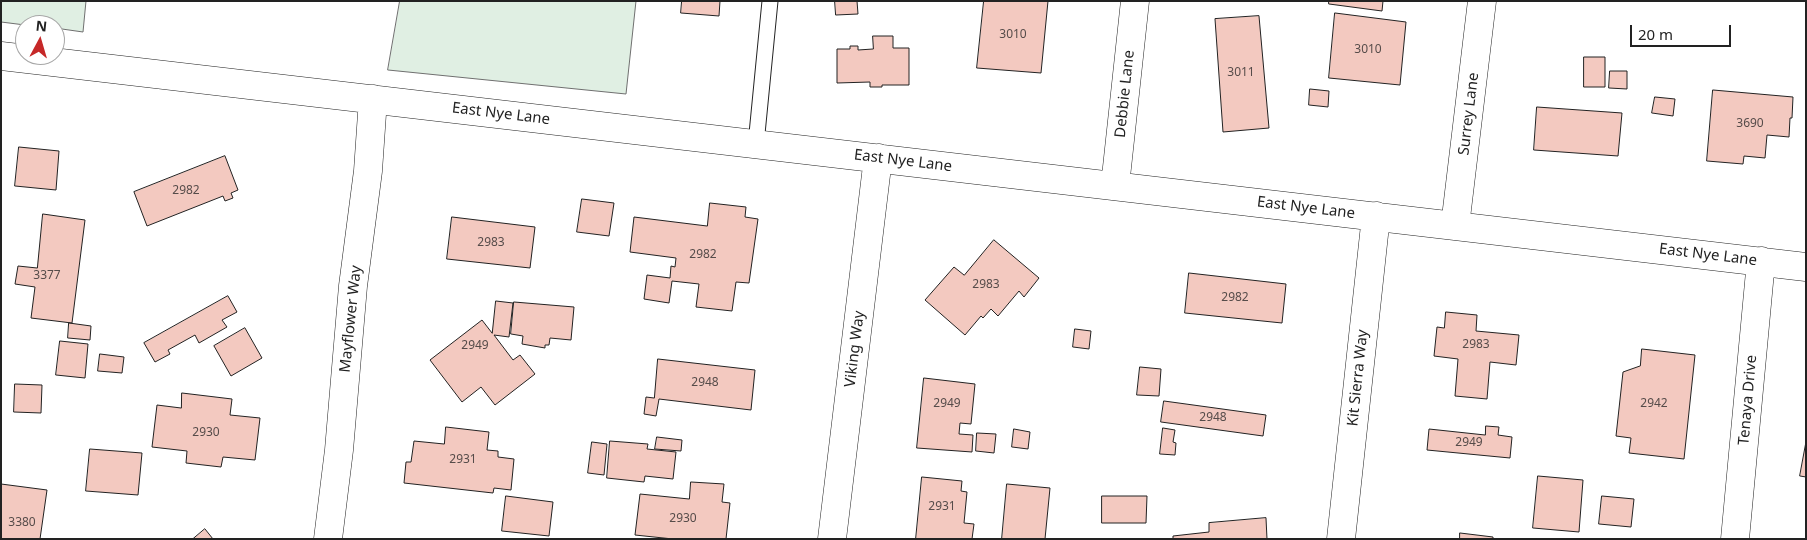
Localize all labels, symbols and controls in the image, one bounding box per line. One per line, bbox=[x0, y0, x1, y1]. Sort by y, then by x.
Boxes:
north arrow bbox=[15, 15, 65, 65]
scale bar bbox=[1632, 15, 1733, 47]
text: N bbox=[35, 16, 48, 36]
text: 20 m bbox=[1638, 24, 1673, 44]
house number: 3010 bbox=[999, 28, 1027, 42]
house number: 3010 bbox=[1354, 43, 1382, 57]
street label: Debbie Lane bbox=[1111, 49, 1139, 139]
house number: 3011 bbox=[1227, 66, 1255, 80]
street label: Surrey Lane bbox=[1455, 72, 1483, 156]
street label: East Nye Lane bbox=[451, 99, 551, 129]
house number: 3690 bbox=[1736, 117, 1764, 131]
street label: East Nye Lane bbox=[853, 146, 953, 176]
house number: 2982 bbox=[172, 184, 200, 198]
street label: East Nye Lane bbox=[1256, 193, 1356, 223]
house number: 2983 bbox=[477, 236, 505, 250]
street label: East Nye Lane bbox=[1658, 240, 1758, 270]
house number: 2982 bbox=[689, 248, 717, 262]
street label: Mayflower Way bbox=[336, 265, 366, 373]
house number: 3377 bbox=[33, 269, 61, 283]
house number: 2983 bbox=[972, 278, 1000, 292]
house number: 2982 bbox=[1221, 291, 1249, 305]
street label: Viking Way bbox=[841, 310, 869, 388]
street label: Kit Sierra Way bbox=[1344, 329, 1372, 427]
house number: 2983 bbox=[1462, 338, 1490, 352]
house number: 2949 bbox=[461, 339, 489, 353]
street label: Tenaya Drive bbox=[1735, 354, 1761, 446]
house number: 2948 bbox=[691, 376, 719, 390]
house number: 2949 bbox=[933, 397, 961, 411]
house number: 2942 bbox=[1640, 397, 1668, 411]
house number: 2948 bbox=[1199, 411, 1227, 425]
house number: 2930 bbox=[192, 426, 220, 440]
house number: 2949 bbox=[1455, 436, 1483, 450]
house number: 2931 bbox=[449, 453, 477, 467]
house number: 2931 bbox=[928, 500, 956, 514]
house number: 2930 bbox=[669, 512, 697, 526]
house number: 3380 bbox=[8, 516, 36, 530]

